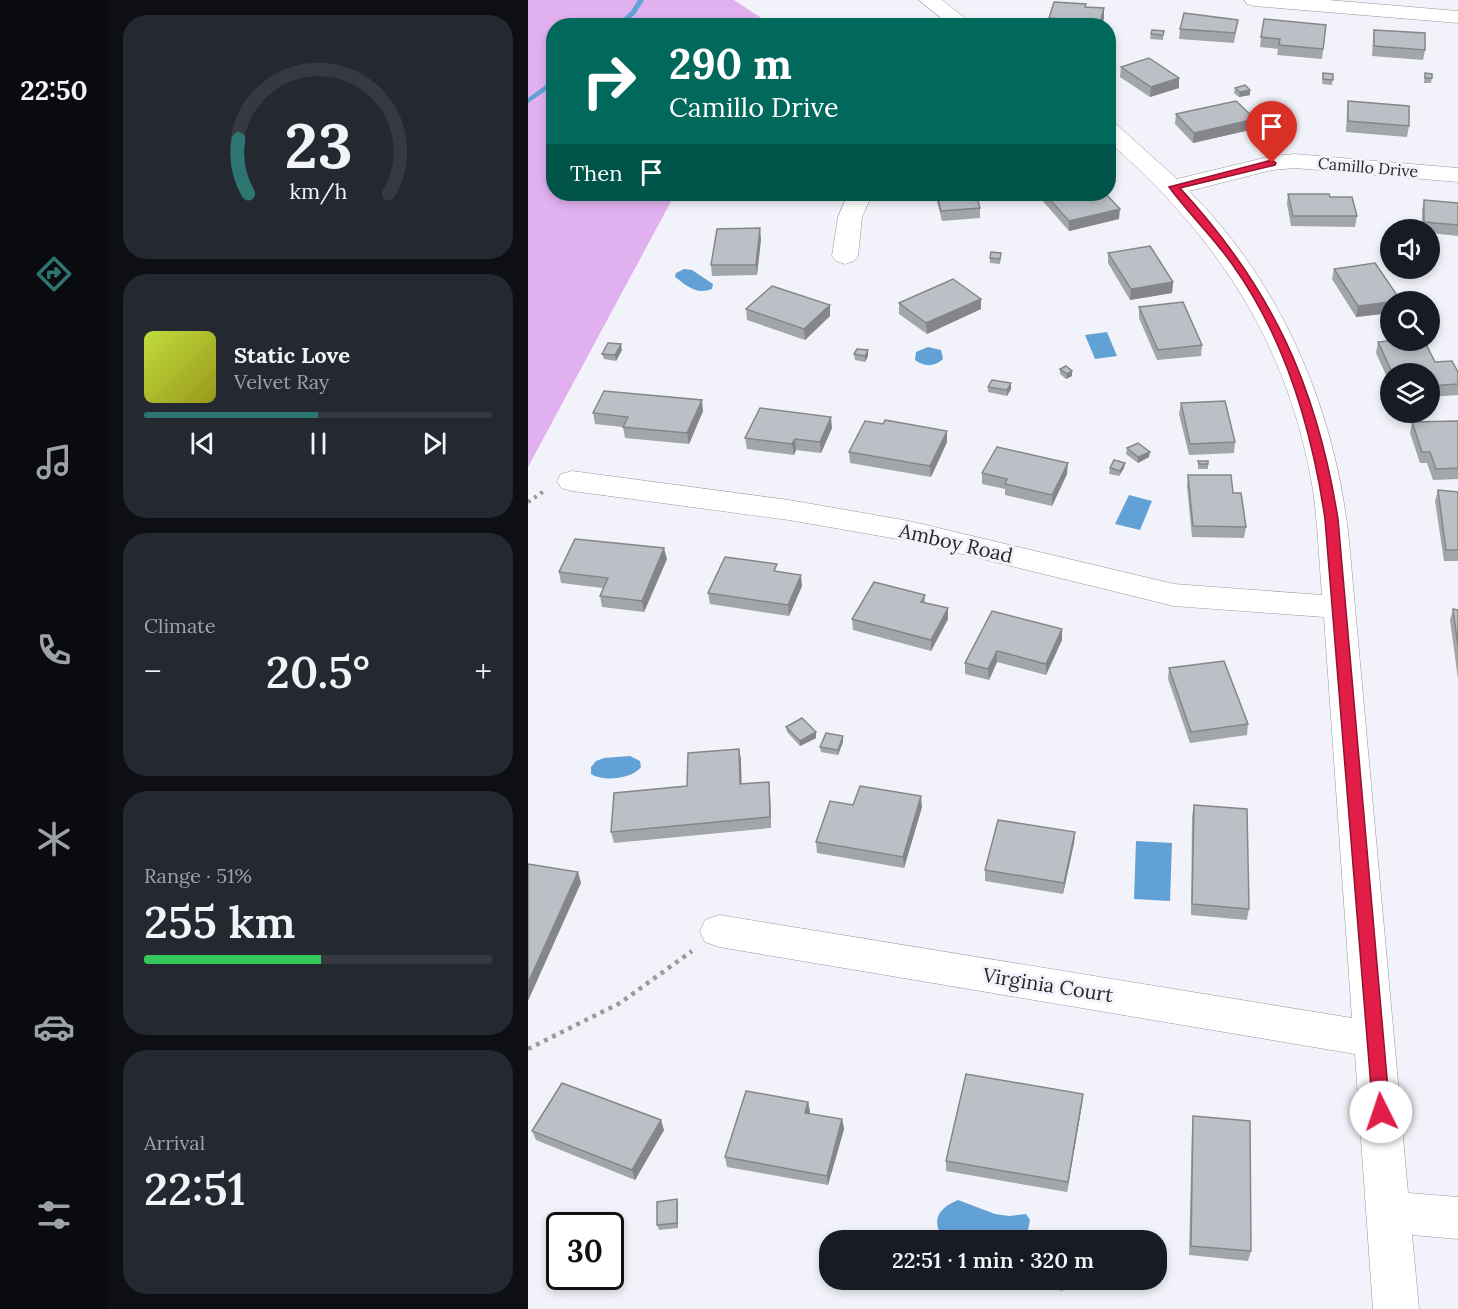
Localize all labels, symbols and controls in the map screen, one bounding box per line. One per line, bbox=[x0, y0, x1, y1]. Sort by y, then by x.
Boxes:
text: 290 m bbox=[669, 37, 792, 91]
icon: right bbox=[570, 42, 648, 120]
text: 22:50 bbox=[20, 73, 88, 107]
text: Camillo Drive bbox=[669, 90, 839, 124]
pin bbox=[1246, 101, 1297, 163]
text: 23 bbox=[284, 105, 352, 185]
icon: arrive bbox=[1255, 110, 1288, 143]
street label: Camillo Drive bbox=[1317, 153, 1419, 181]
icon: arrive bbox=[635, 156, 668, 189]
text: Then bbox=[570, 159, 623, 187]
text: km/h bbox=[289, 177, 347, 205]
map controls bbox=[1380, 219, 1440, 423]
button: sound bbox=[1380, 219, 1440, 279]
icon: directions bbox=[33, 253, 75, 295]
button: search bbox=[1380, 291, 1440, 351]
text: Static Love bbox=[234, 341, 350, 369]
button: layers bbox=[1380, 363, 1440, 423]
text: Velvet Ray bbox=[234, 369, 329, 394]
icon: previous bbox=[186, 427, 219, 460]
icon: pause bbox=[302, 427, 335, 460]
icon: next bbox=[418, 427, 451, 460]
icon: music bbox=[33, 441, 75, 483]
street label: Amboy Road bbox=[896, 517, 1015, 568]
text: Climate bbox=[144, 613, 216, 638]
icon: phone bbox=[33, 629, 75, 671]
text: 20.5° bbox=[266, 643, 370, 700]
text: − bbox=[144, 650, 162, 692]
text: + bbox=[475, 650, 492, 692]
icon: climate bbox=[33, 818, 75, 860]
text: Range · 51% bbox=[144, 863, 252, 888]
text: 255 km bbox=[144, 893, 296, 950]
street label: Virginia Court bbox=[980, 962, 1115, 1007]
icon: car bbox=[33, 1006, 75, 1048]
position arrow bbox=[1349, 1080, 1413, 1144]
text: Arrival bbox=[144, 1130, 205, 1155]
text: 22:51 bbox=[144, 1160, 245, 1217]
icon: filters bbox=[33, 1194, 75, 1236]
speed limit sign: 30 bbox=[546, 1212, 624, 1290]
text: 22:51 · 1 min · 320 m bbox=[892, 1246, 1094, 1274]

